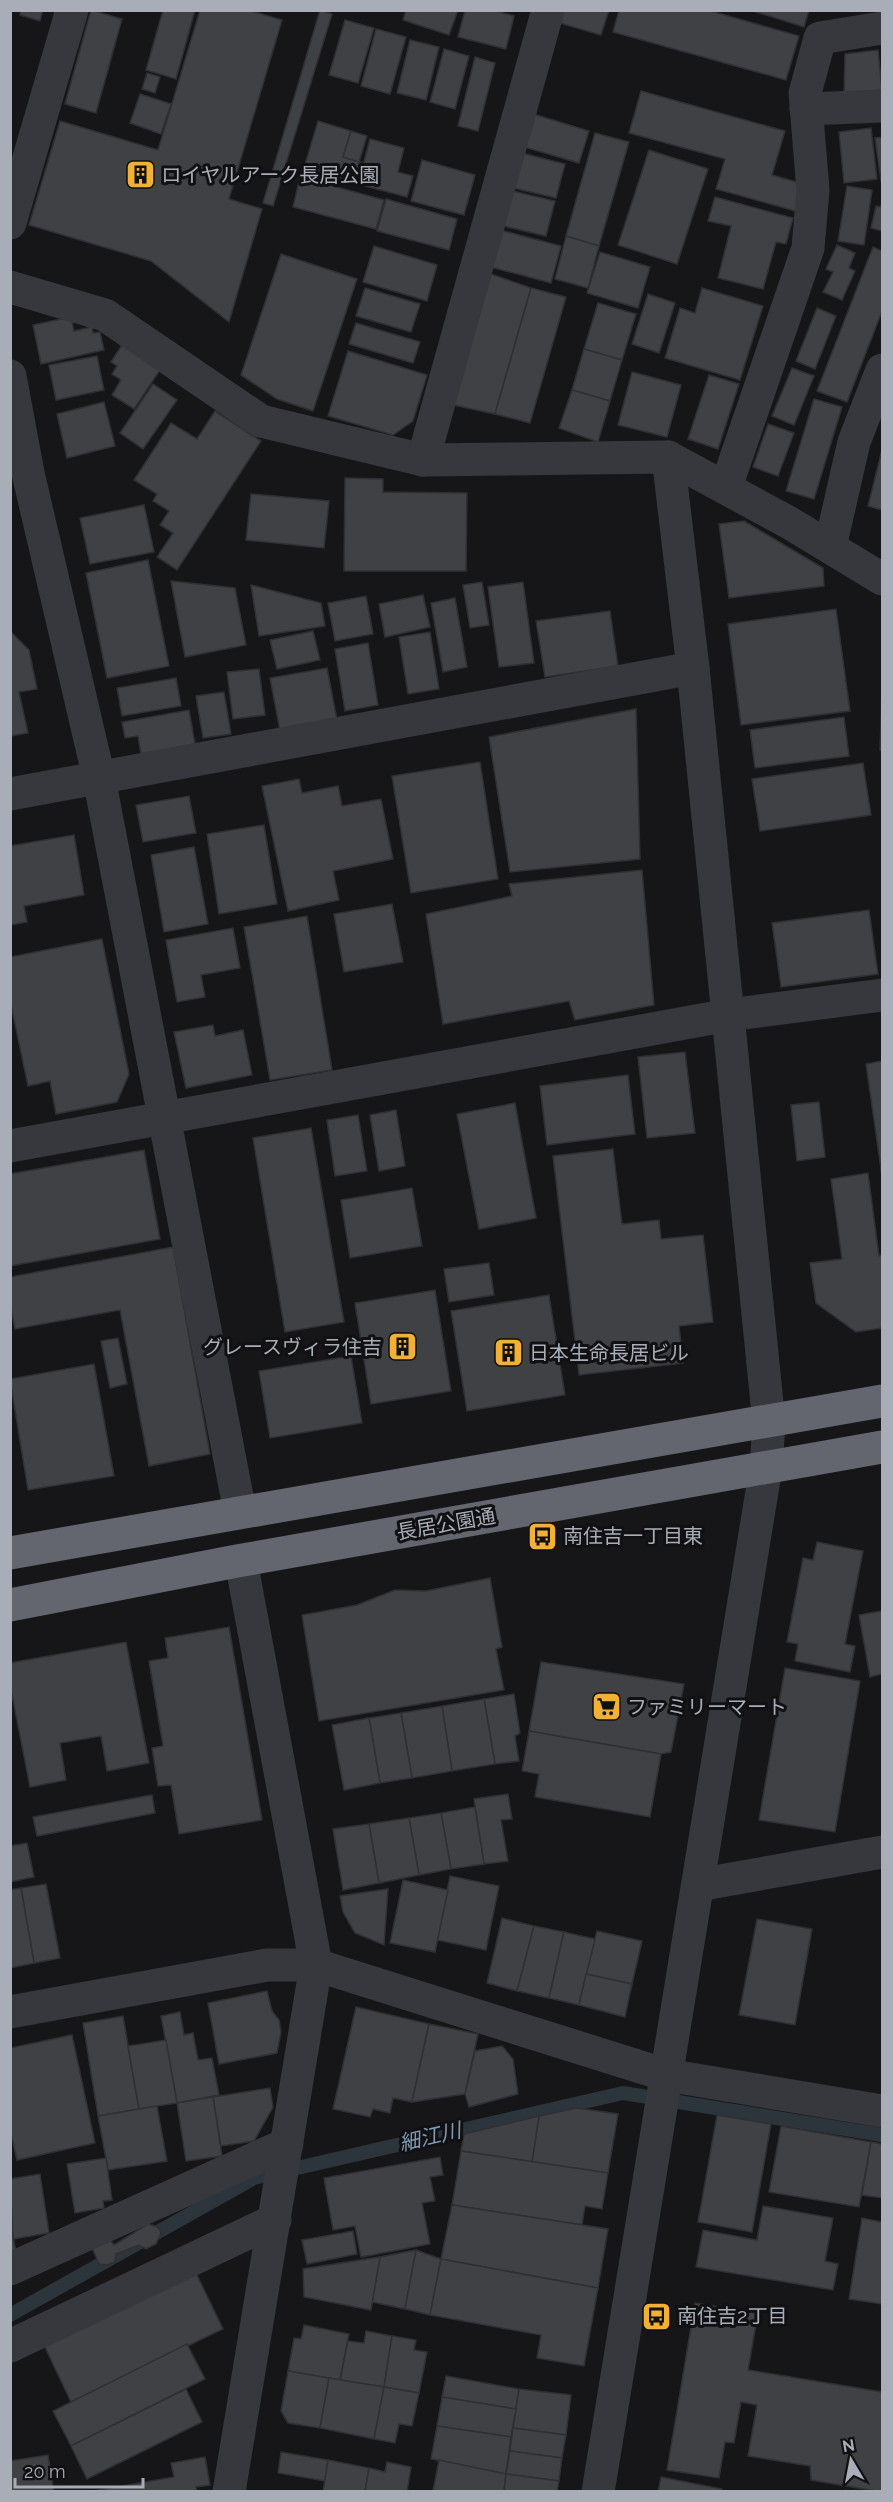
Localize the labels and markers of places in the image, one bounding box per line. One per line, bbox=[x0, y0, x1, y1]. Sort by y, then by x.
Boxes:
building icon: ロイヤルアーク長居公園 bbox=[124, 159, 156, 191]
place label: ロイヤルアーク長居公園 bbox=[161, 163, 379, 187]
building icon: グレースヴィラ住吉 bbox=[387, 1331, 419, 1363]
place label: グレースヴィラ住吉 bbox=[203, 1335, 382, 1359]
building icon: 日本生命長居ビル bbox=[492, 1337, 524, 1369]
place label: 日本生命長居ビル bbox=[529, 1341, 689, 1365]
bus stop icon: 南住吉一丁目東 bbox=[526, 1520, 558, 1552]
place label: 南住吉一丁目東 bbox=[563, 1524, 703, 1548]
supermarket icon: ファミリーマート bbox=[590, 1691, 622, 1723]
place label: ファミリーマート bbox=[627, 1695, 787, 1719]
bus stop icon: 南住吉2丁目 bbox=[640, 2300, 672, 2332]
place label: 南住吉2丁目 bbox=[677, 2304, 787, 2328]

